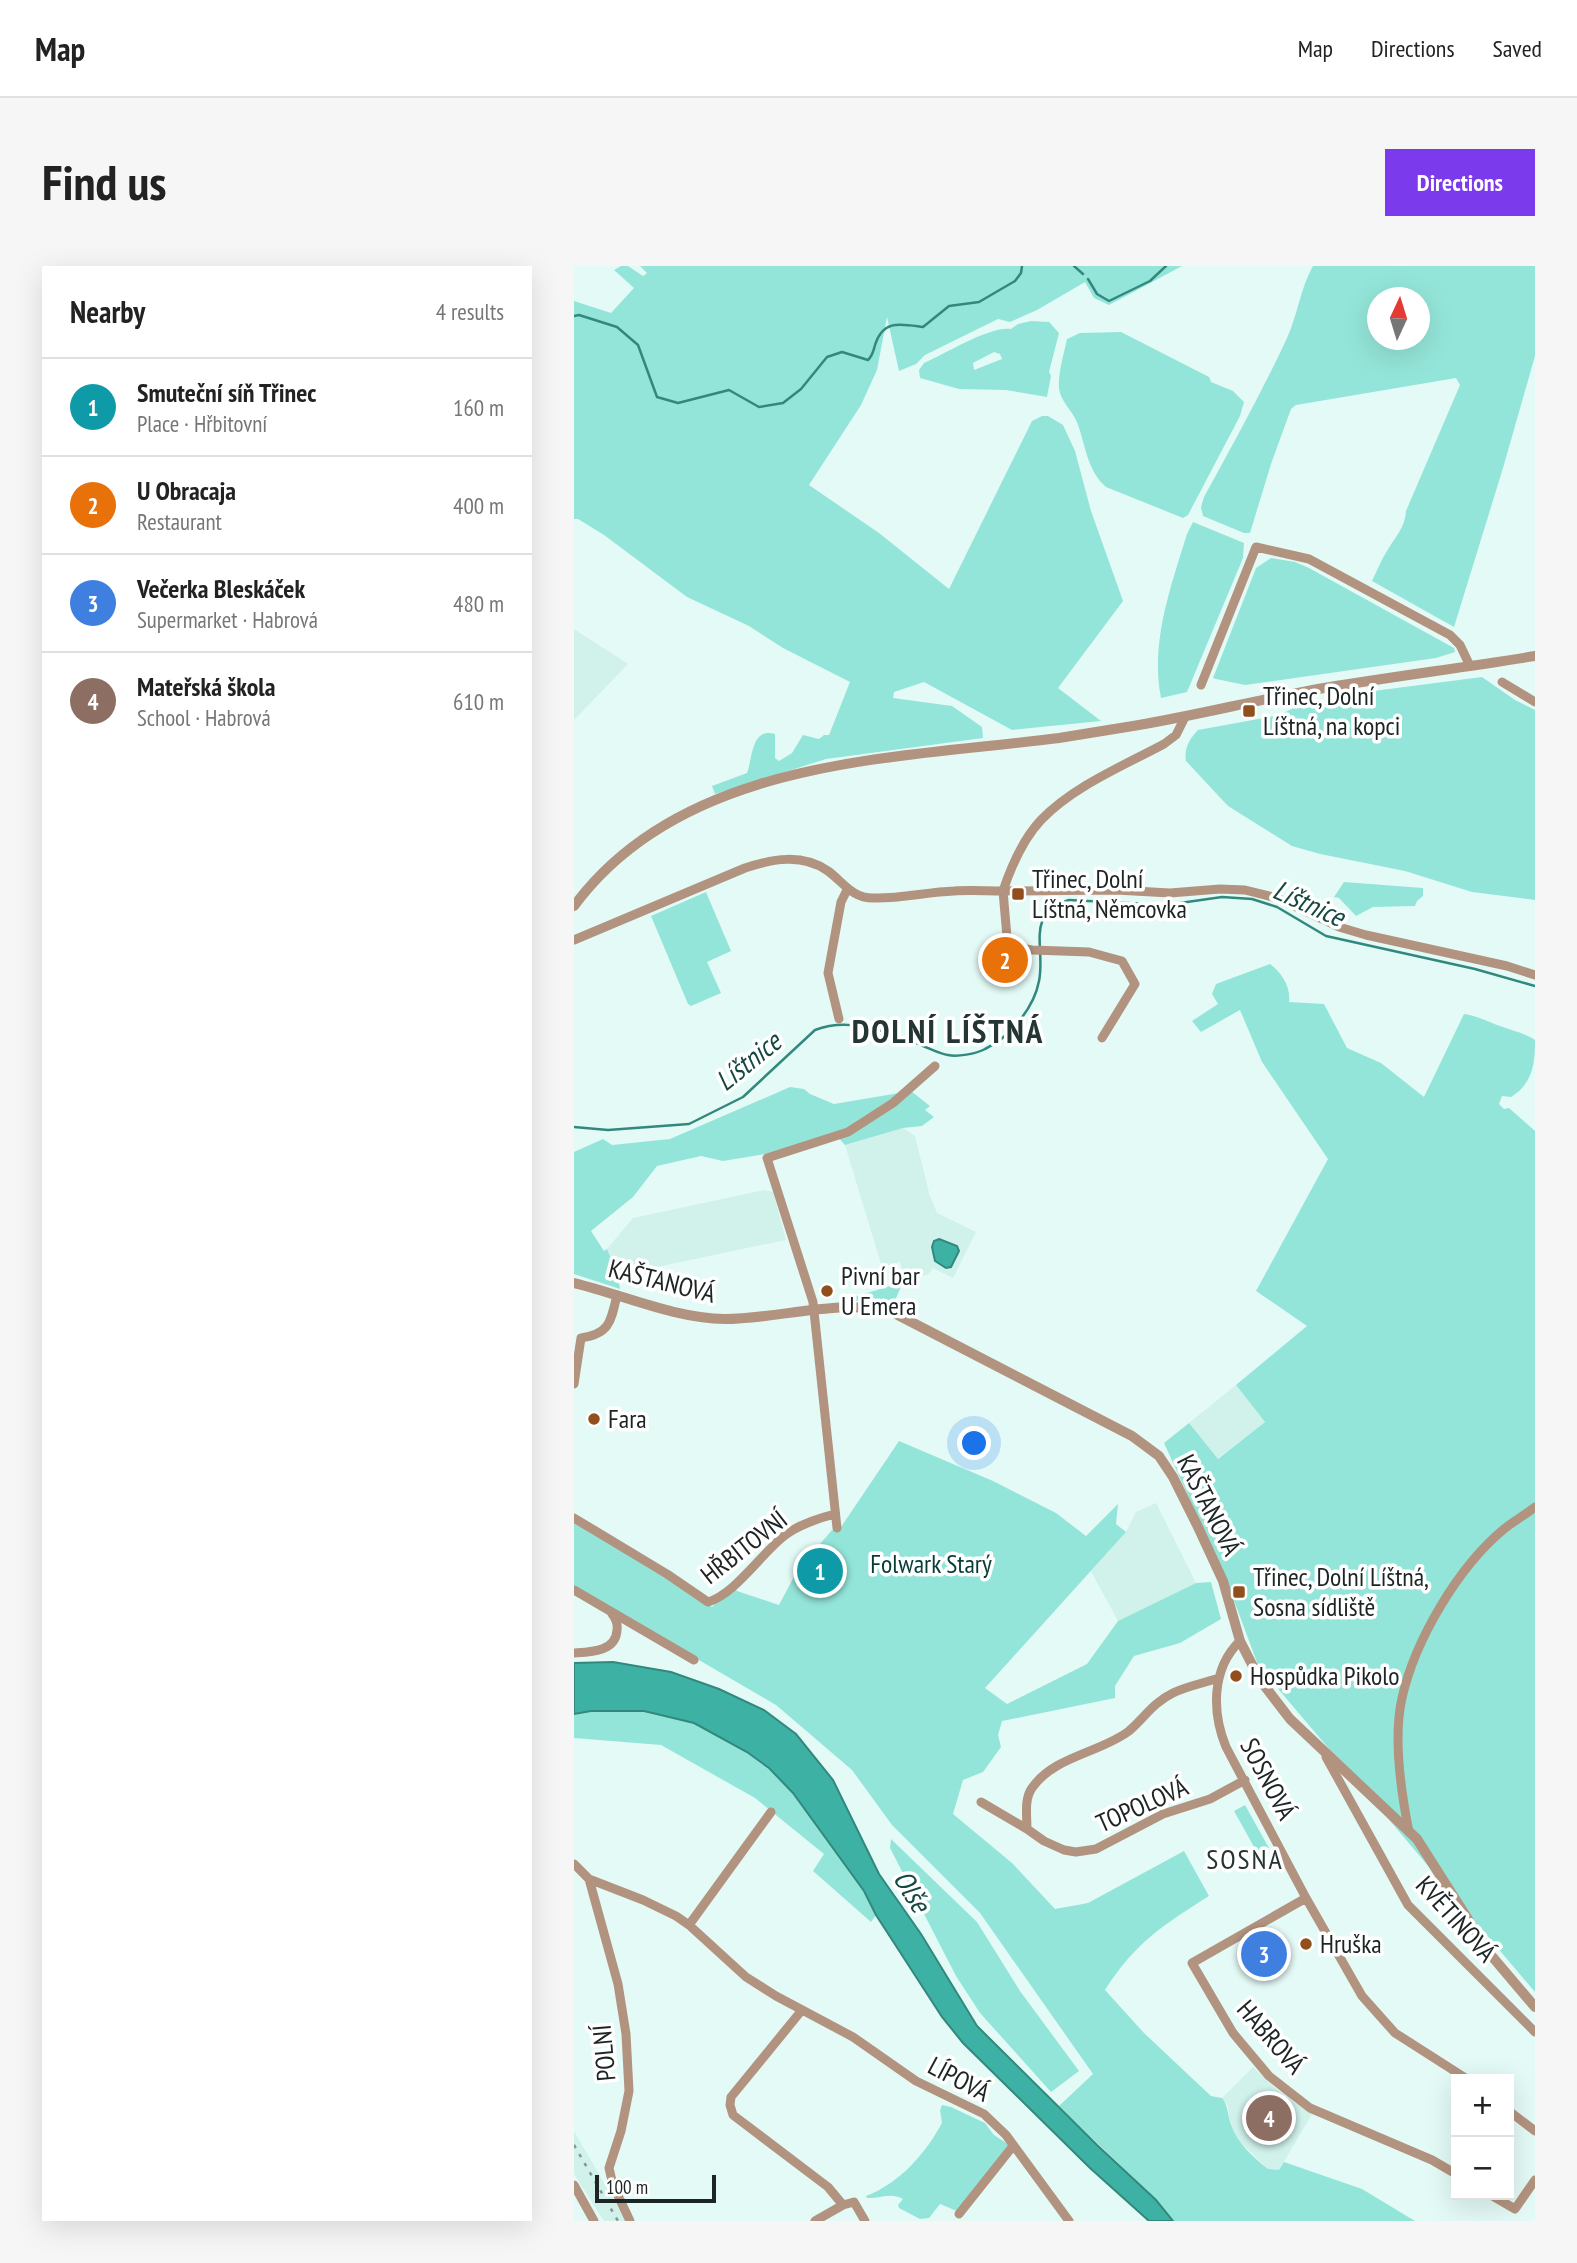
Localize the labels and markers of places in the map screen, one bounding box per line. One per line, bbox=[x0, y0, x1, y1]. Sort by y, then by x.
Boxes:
place label: Třinec, Dolní Líštná, na kopci bbox=[1263, 679, 1400, 742]
marker: Třinec, Dolní Líštná, na kopci bbox=[1241, 703, 1257, 719]
place label: Třinec, Dolní Líštná, Němcovka bbox=[1032, 862, 1187, 925]
marker: Třinec, Dolní Líštná, Němcovka bbox=[1010, 886, 1026, 902]
pin: 2 bbox=[982, 934, 1028, 986]
place label: Pivní bar U Emera bbox=[841, 1259, 920, 1322]
marker: Pivní bar U Emera bbox=[819, 1283, 835, 1299]
place label: Fara bbox=[608, 1402, 647, 1435]
marker: Fara bbox=[586, 1411, 602, 1427]
pin: 1 bbox=[797, 1545, 843, 1597]
place label: Třinec, Dolní Líštná, Sosna sídliště bbox=[1253, 1560, 1429, 1623]
marker: Třinec, Dolní Líštná, Sosna sídliště bbox=[1231, 1584, 1247, 1600]
place label: Hospůdka Pikolo bbox=[1250, 1659, 1400, 1692]
marker: Hospůdka Pikolo bbox=[1228, 1668, 1244, 1684]
place label: Hruška bbox=[1320, 1927, 1382, 1960]
pin: 3 bbox=[1241, 1928, 1287, 1980]
marker: Hruška bbox=[1298, 1936, 1314, 1952]
pin: 4 bbox=[1246, 2092, 1292, 2144]

